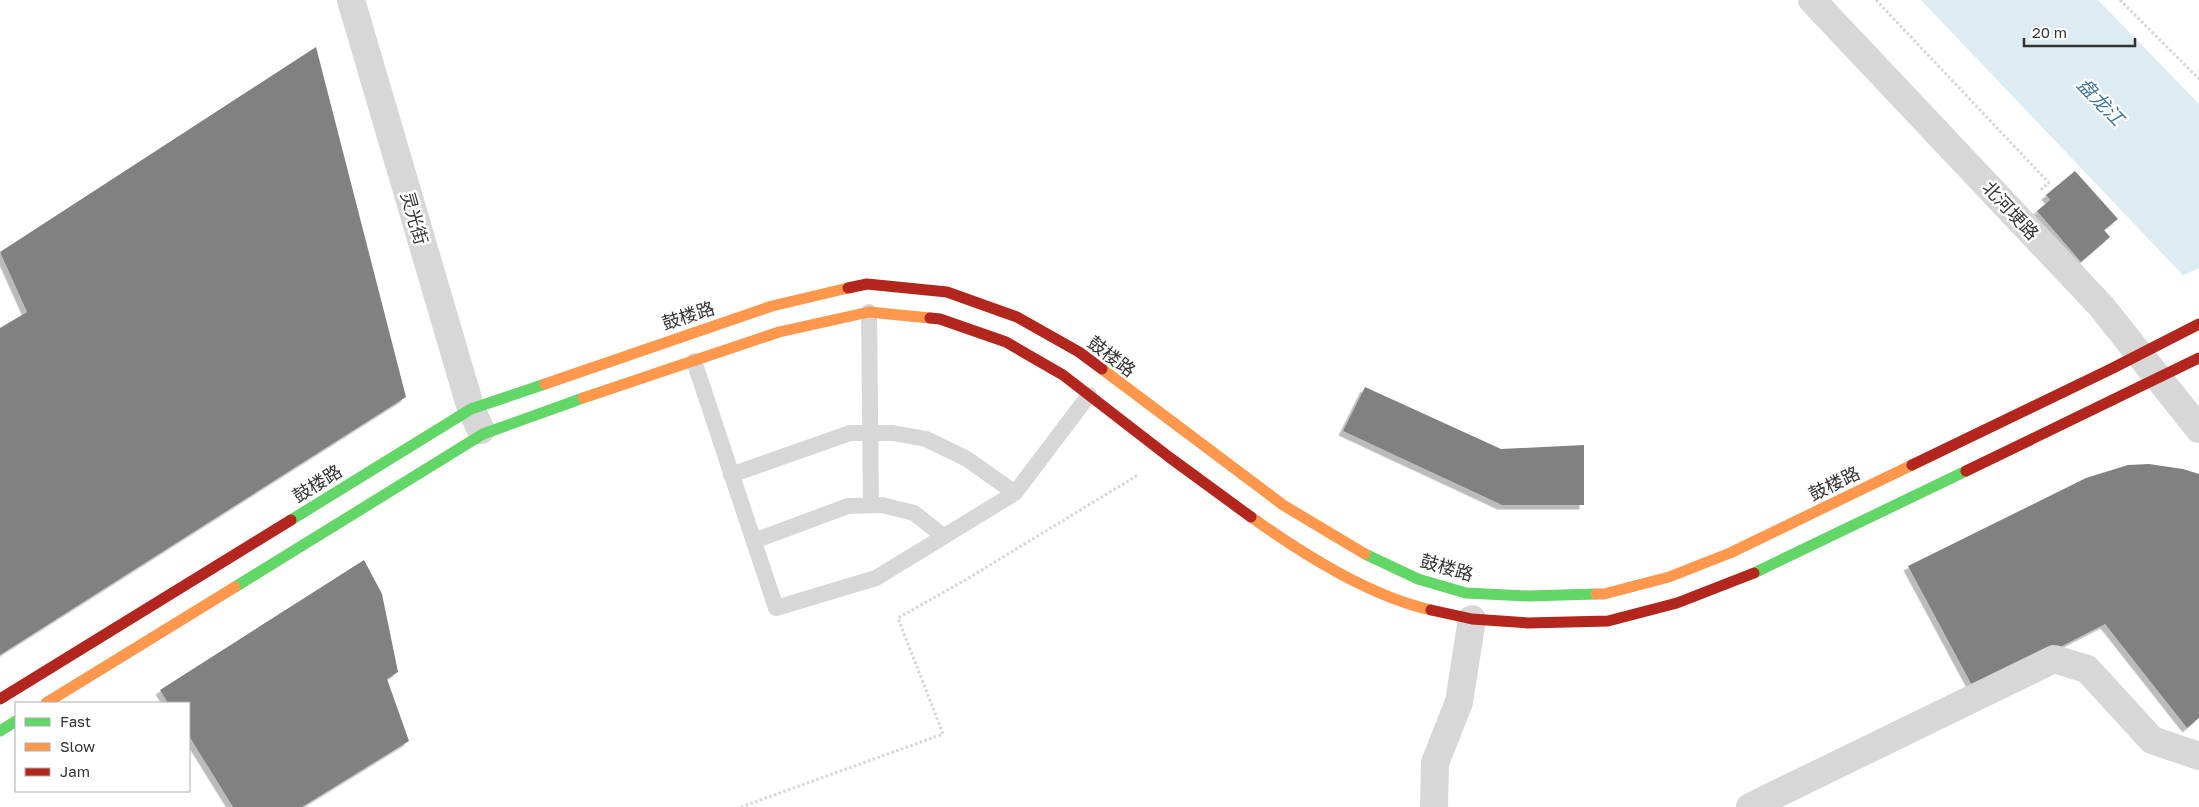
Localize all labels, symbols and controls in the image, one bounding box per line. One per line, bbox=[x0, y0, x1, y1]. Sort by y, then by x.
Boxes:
scale bar bbox=[2024, 15, 2135, 47]
text: 20 m bbox=[2032, 23, 2067, 41]
water label: 盘龙江 bbox=[2073, 73, 2130, 131]
street label: 北河埂路 bbox=[1978, 176, 2044, 244]
street label: 灵光街 bbox=[397, 189, 433, 247]
street label: 鼓楼路 bbox=[659, 296, 717, 334]
street label: 鼓楼路 bbox=[1084, 331, 1140, 381]
street label: 鼓楼路 bbox=[288, 459, 346, 507]
street label: 鼓楼路 bbox=[1805, 461, 1863, 505]
street label: 鼓楼路 bbox=[1418, 549, 1476, 585]
legend bbox=[15, 702, 190, 792]
text: Fast bbox=[60, 712, 91, 730]
text: Slow bbox=[60, 737, 95, 755]
text: Jam bbox=[60, 762, 90, 780]

